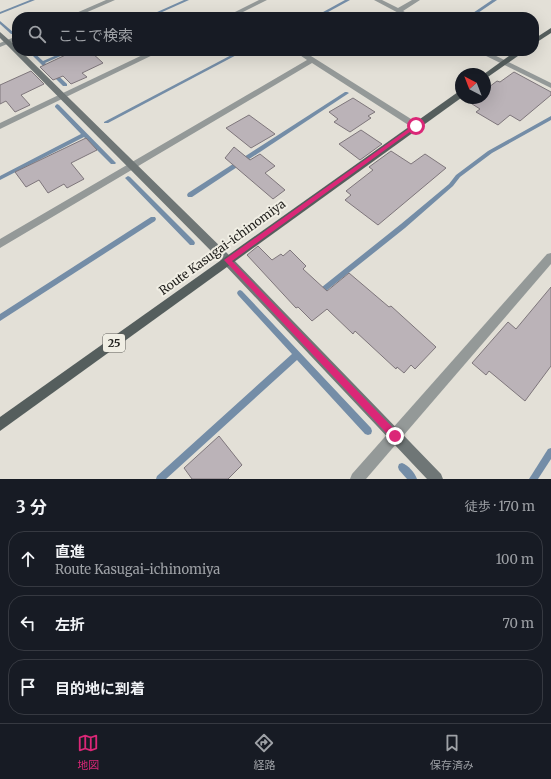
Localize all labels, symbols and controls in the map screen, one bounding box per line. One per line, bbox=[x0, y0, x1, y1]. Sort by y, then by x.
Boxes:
search box bbox=[12, 12, 539, 56]
icon: search bbox=[26, 23, 48, 45]
text: ここで検索 bbox=[58, 26, 133, 45]
north arrow bbox=[455, 68, 491, 104]
route start bbox=[407, 117, 425, 135]
street label: Route Kasugai-ichinomiya bbox=[156, 196, 289, 298]
road number: 25 bbox=[103, 334, 125, 352]
route end bbox=[386, 427, 404, 445]
text: 3 分 bbox=[16, 496, 47, 518]
text: 徒歩 · 170 m bbox=[465, 498, 535, 515]
text: 直進 bbox=[55, 542, 85, 561]
icon: ahead bbox=[17, 548, 39, 570]
text: 100 m bbox=[496, 551, 534, 568]
text: Route Kasugai-ichinomiya bbox=[55, 561, 220, 578]
icon: left bbox=[17, 612, 39, 634]
text: 左折 bbox=[55, 615, 85, 634]
text: 70 m bbox=[503, 615, 534, 632]
icon: arrive bbox=[17, 676, 39, 698]
text: 目的地に到着 bbox=[55, 679, 145, 698]
tab: 地図 bbox=[77, 732, 99, 772]
tab: 経路 bbox=[253, 732, 275, 772]
tab: 保存済み bbox=[430, 732, 474, 772]

